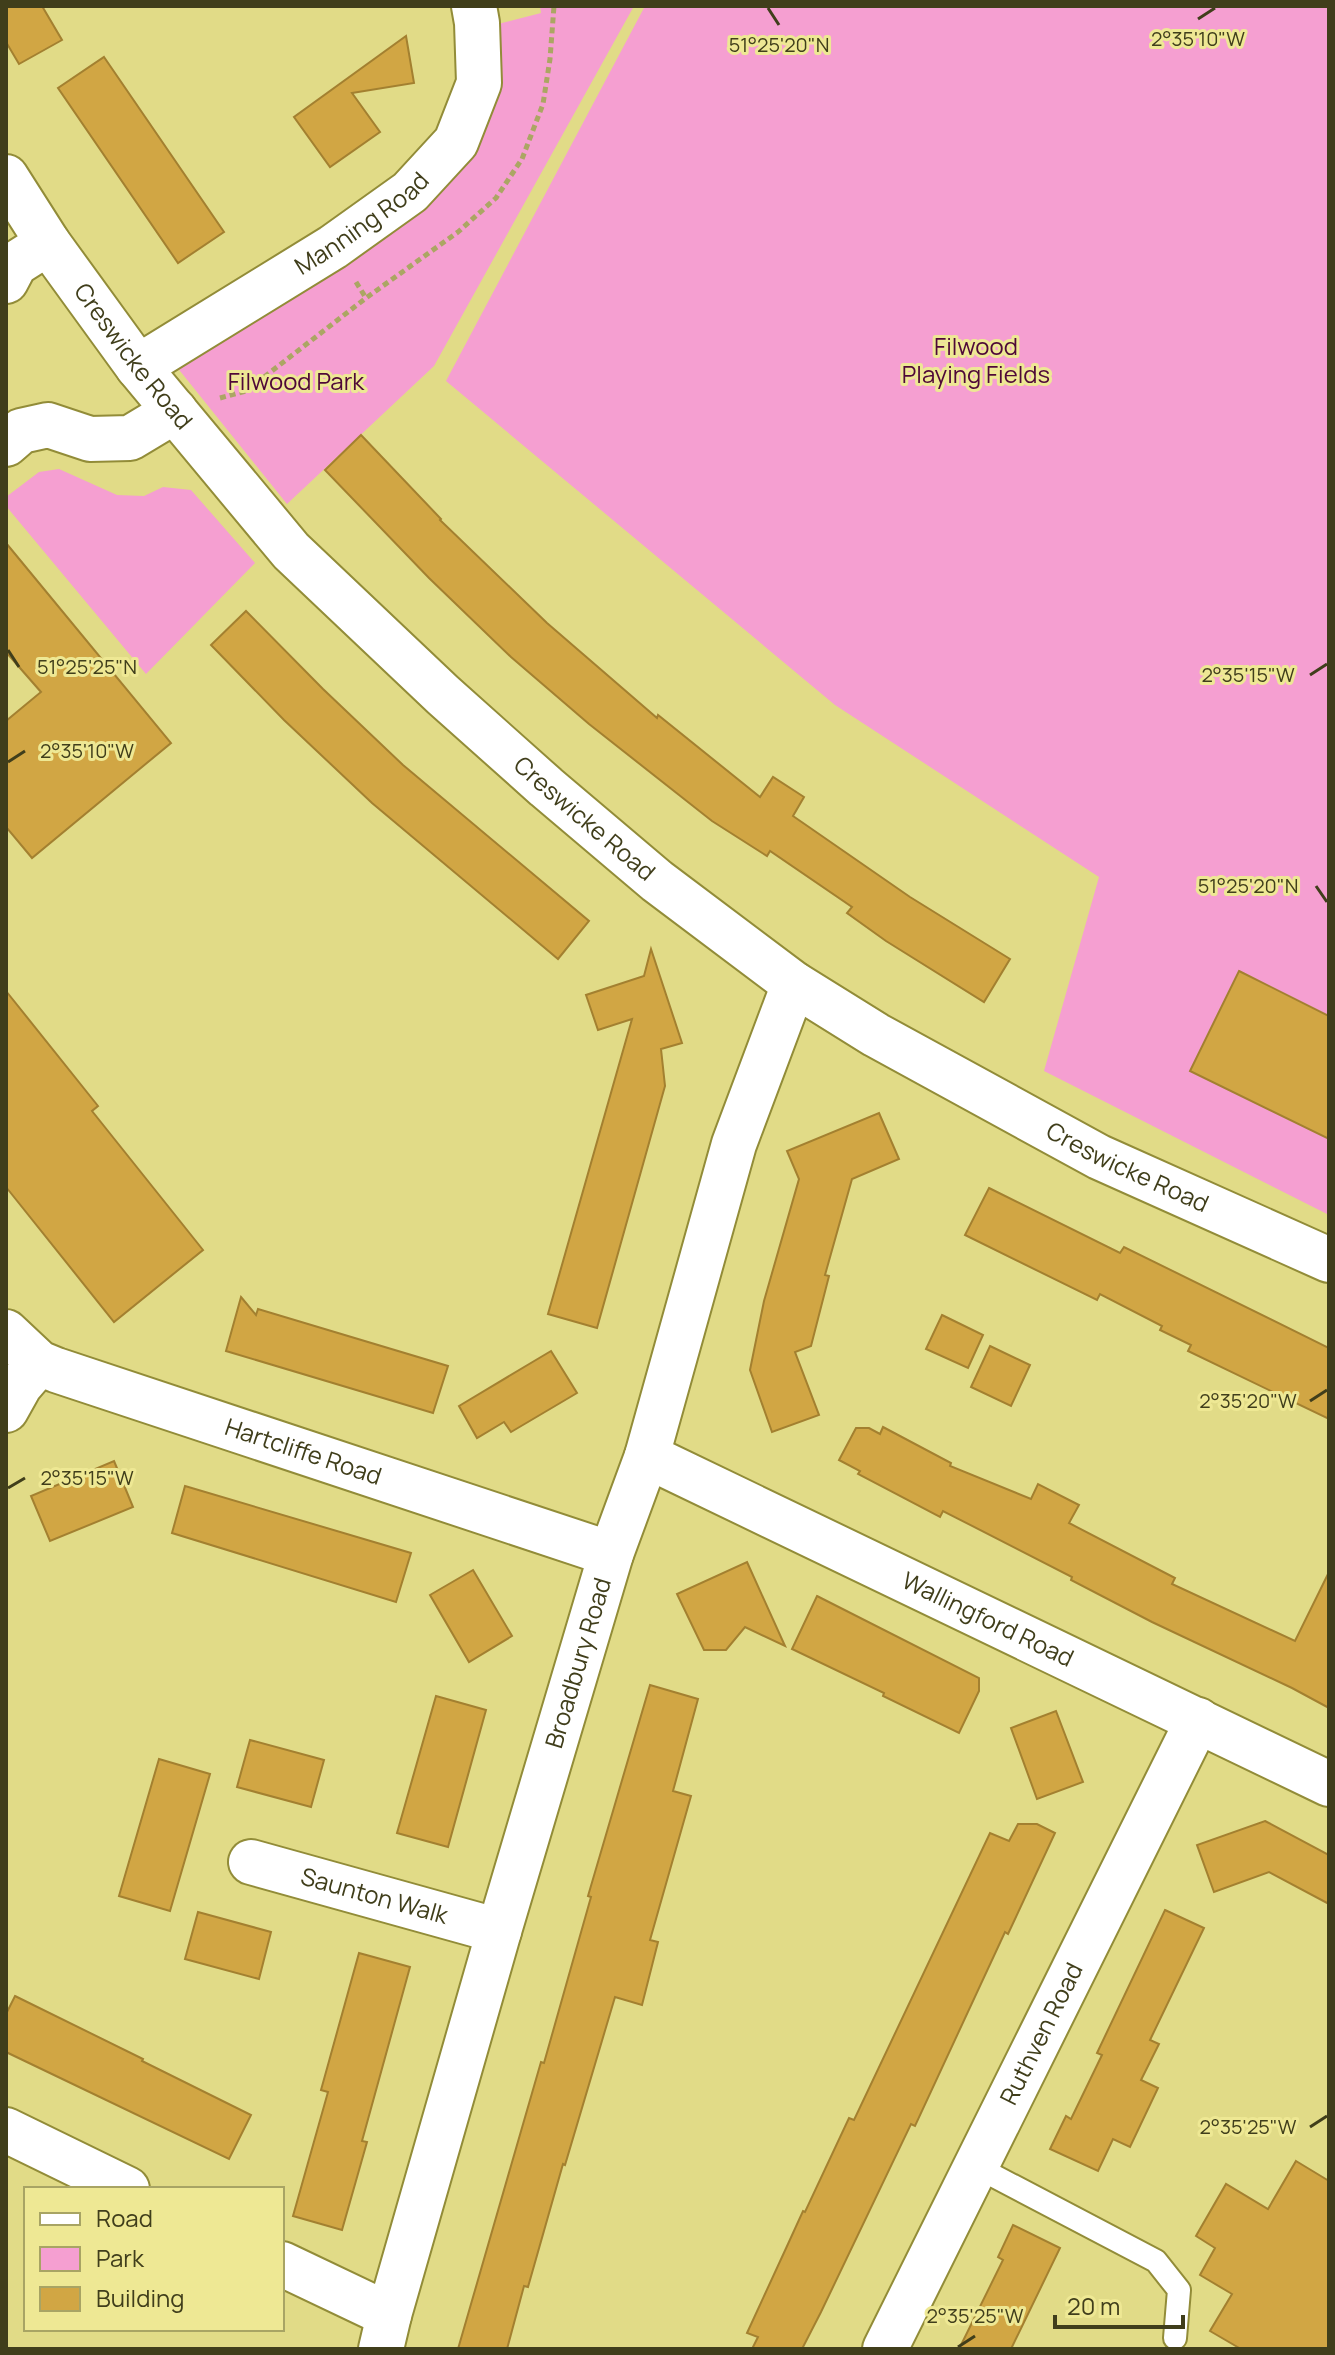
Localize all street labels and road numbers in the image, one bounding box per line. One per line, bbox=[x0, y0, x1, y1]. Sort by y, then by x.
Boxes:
street label: Manning Road bbox=[288, 164, 435, 282]
street label: Creswicke Road bbox=[67, 276, 201, 436]
street label: Creswicke Road bbox=[507, 748, 663, 888]
street label: Creswicke Road bbox=[1041, 1113, 1214, 1219]
street label: Hartcliffe Road bbox=[221, 1409, 386, 1492]
street label: Wallingford Road bbox=[897, 1563, 1080, 1674]
street label: Broadbury Road bbox=[536, 1573, 618, 1752]
street label: Saunton Walk bbox=[297, 1859, 453, 1931]
street label: Ruthven Road bbox=[991, 1957, 1090, 2110]

